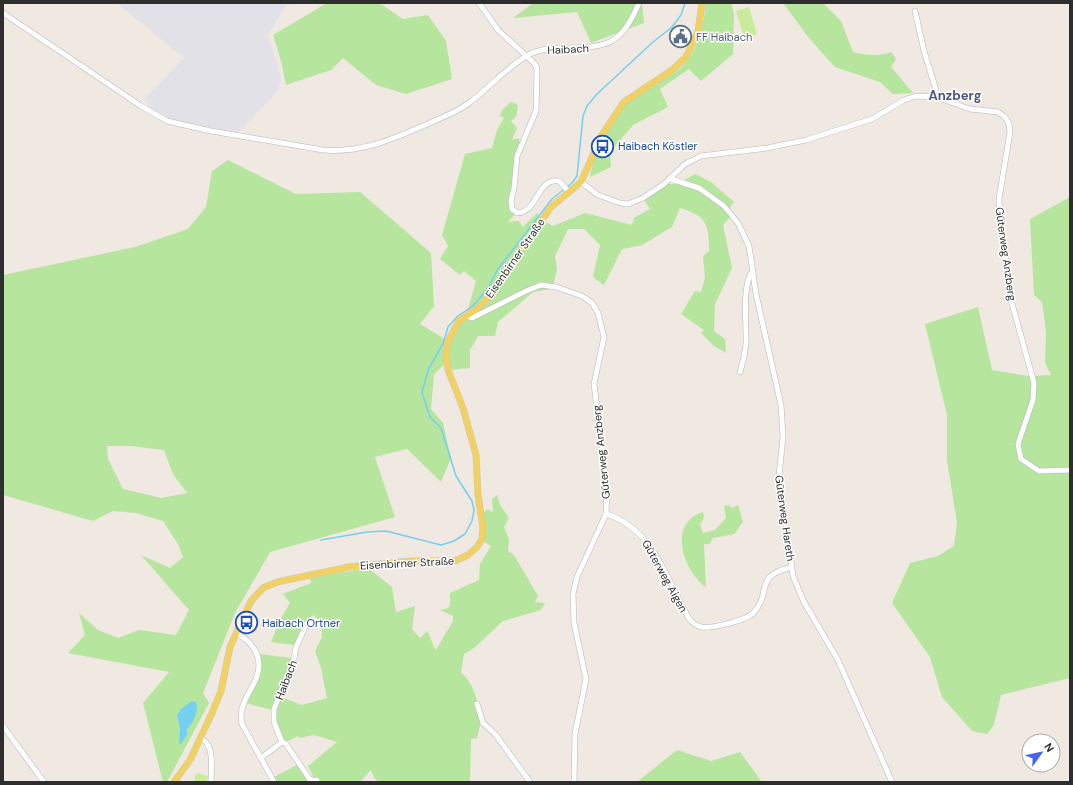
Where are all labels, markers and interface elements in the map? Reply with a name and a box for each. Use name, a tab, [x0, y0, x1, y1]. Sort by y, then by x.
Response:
public building icon: FF Haibach	[668, 24, 694, 50]
place label: FF Haibach	[696, 30, 752, 44]
street label: Haibach	[547, 41, 589, 57]
district label: Anzberg	[929, 87, 982, 104]
bus stop icon: Haibach Köstler	[589, 133, 615, 159]
place label: Haibach Köstler	[618, 139, 697, 153]
street label: Güterweg Anzberg	[992, 206, 1020, 302]
street label: Eisenbirner Straße	[482, 215, 548, 301]
street label: Güterweg Anzberg	[589, 404, 613, 500]
street label: Güterweg Hareth	[772, 474, 798, 562]
street label: Güterweg Aigen	[639, 537, 691, 615]
street label: Eisenbirner Straße	[360, 554, 454, 572]
bus stop icon: Haibach Ortner	[233, 610, 259, 636]
place label: Haibach Ortner	[262, 616, 340, 630]
street label: Haibach	[272, 658, 300, 702]
north arrow	[1021, 733, 1061, 773]
text: N	[1041, 740, 1057, 755]

